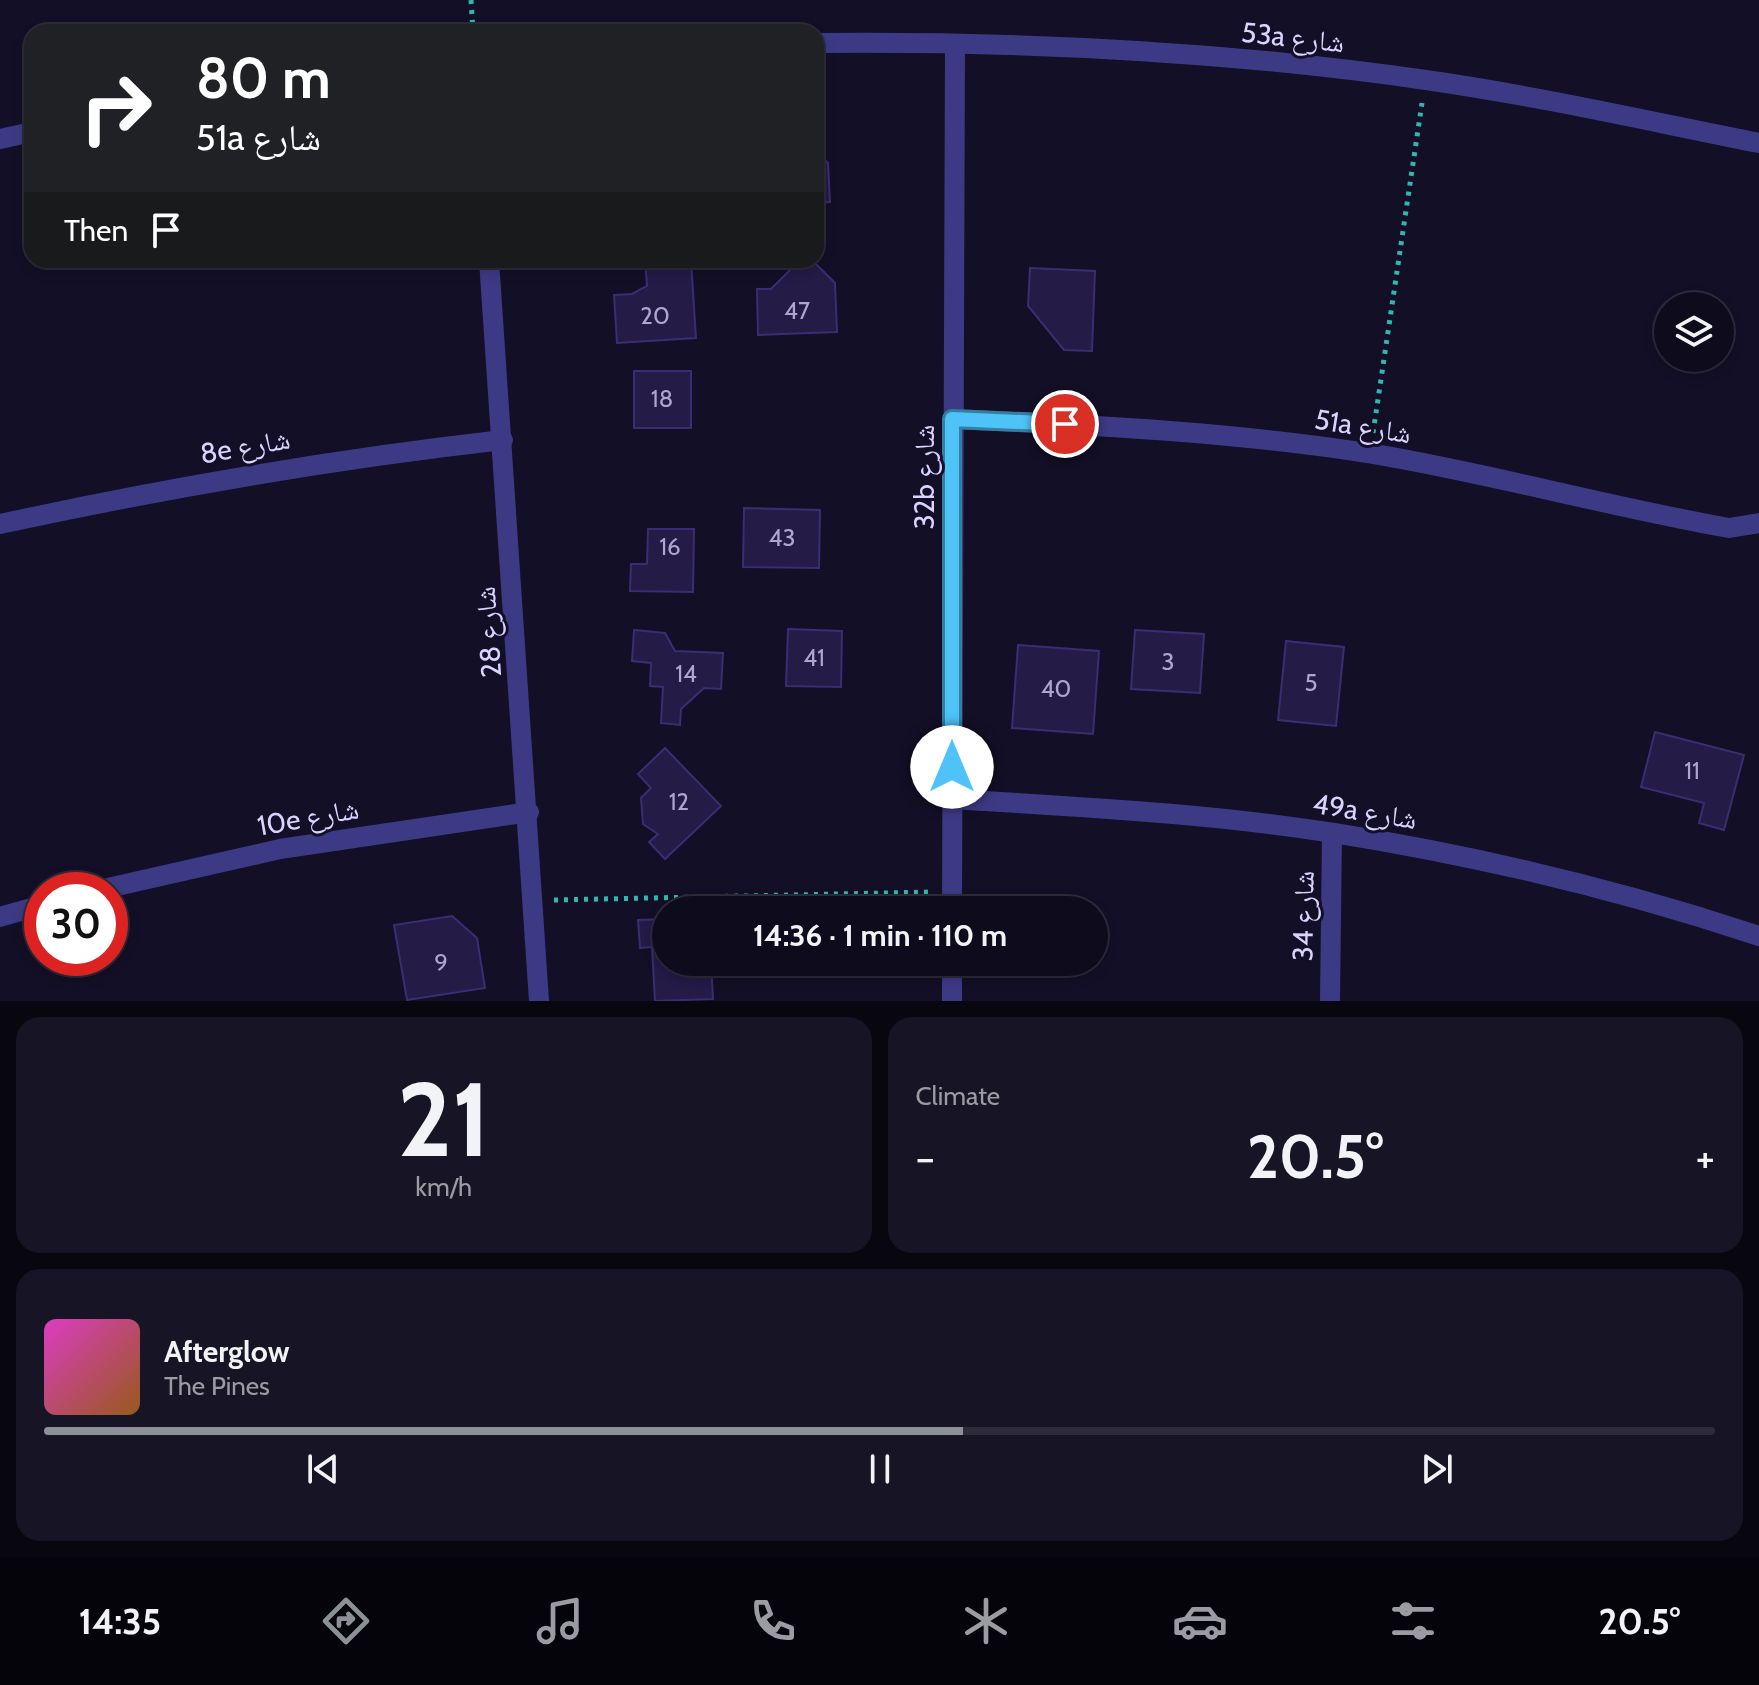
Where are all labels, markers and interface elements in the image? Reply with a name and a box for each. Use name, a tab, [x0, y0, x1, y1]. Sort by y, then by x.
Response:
street label: 53a شارع	[1240, 15, 1346, 60]
text: 80 m	[196, 44, 331, 112]
icon: right	[64, 56, 168, 160]
text: 51a شارع	[196, 115, 321, 159]
icon: arrive	[144, 208, 188, 252]
text: Then	[64, 212, 128, 249]
map controls	[1654, 292, 1734, 372]
button: layers	[1654, 292, 1734, 372]
house number: 47	[784, 296, 810, 325]
house number: 20	[640, 301, 670, 330]
house number: 18	[651, 384, 673, 413]
pin	[1031, 390, 1099, 458]
icon: arrive	[1043, 402, 1087, 446]
street label: 51a شارع	[1312, 402, 1414, 451]
street label: 8e شارع	[197, 421, 293, 472]
street label: 32b شارع	[907, 425, 942, 529]
house number: 43	[769, 523, 795, 552]
house number: 16	[659, 532, 681, 561]
street label: شارع 28	[468, 585, 509, 679]
house number: 41	[803, 643, 825, 672]
house number: 3	[1162, 647, 1174, 676]
house number: 14	[675, 659, 697, 688]
house number: 5	[1305, 668, 1317, 697]
house number: 40	[1041, 674, 1071, 703]
position arrow	[910, 725, 994, 809]
house number: 11	[1684, 756, 1700, 785]
street label: 49a شارع	[1310, 786, 1420, 837]
house number: 12	[669, 787, 689, 816]
street label: 10e شارع	[255, 791, 362, 844]
street label: شارع 34	[1285, 870, 1322, 962]
speed limit sign: 30	[24, 872, 128, 976]
text: 14:36 · 1 min · 110 m	[753, 917, 1007, 954]
house number: 9	[434, 948, 448, 977]
text: 21	[397, 1056, 490, 1182]
text: Climate	[916, 1080, 1000, 1112]
text: 20.5°	[1247, 1120, 1383, 1193]
text: −	[916, 1131, 935, 1184]
text: +	[1696, 1131, 1715, 1184]
text: km/h	[415, 1171, 472, 1203]
text: Afterglow	[164, 1333, 290, 1370]
text: The Pines	[164, 1370, 270, 1402]
icon: previous	[301, 1447, 345, 1491]
icon: pause	[858, 1447, 902, 1491]
icon: next	[1415, 1447, 1459, 1491]
icon: directions	[318, 1593, 374, 1649]
icon: music	[532, 1593, 588, 1649]
icon: phone	[745, 1593, 801, 1649]
icon: climate	[958, 1593, 1014, 1649]
icon: car	[1172, 1593, 1228, 1649]
icon: filters	[1385, 1593, 1441, 1649]
text: 14:35	[79, 1599, 161, 1643]
text: 20.5°	[1598, 1599, 1680, 1643]

